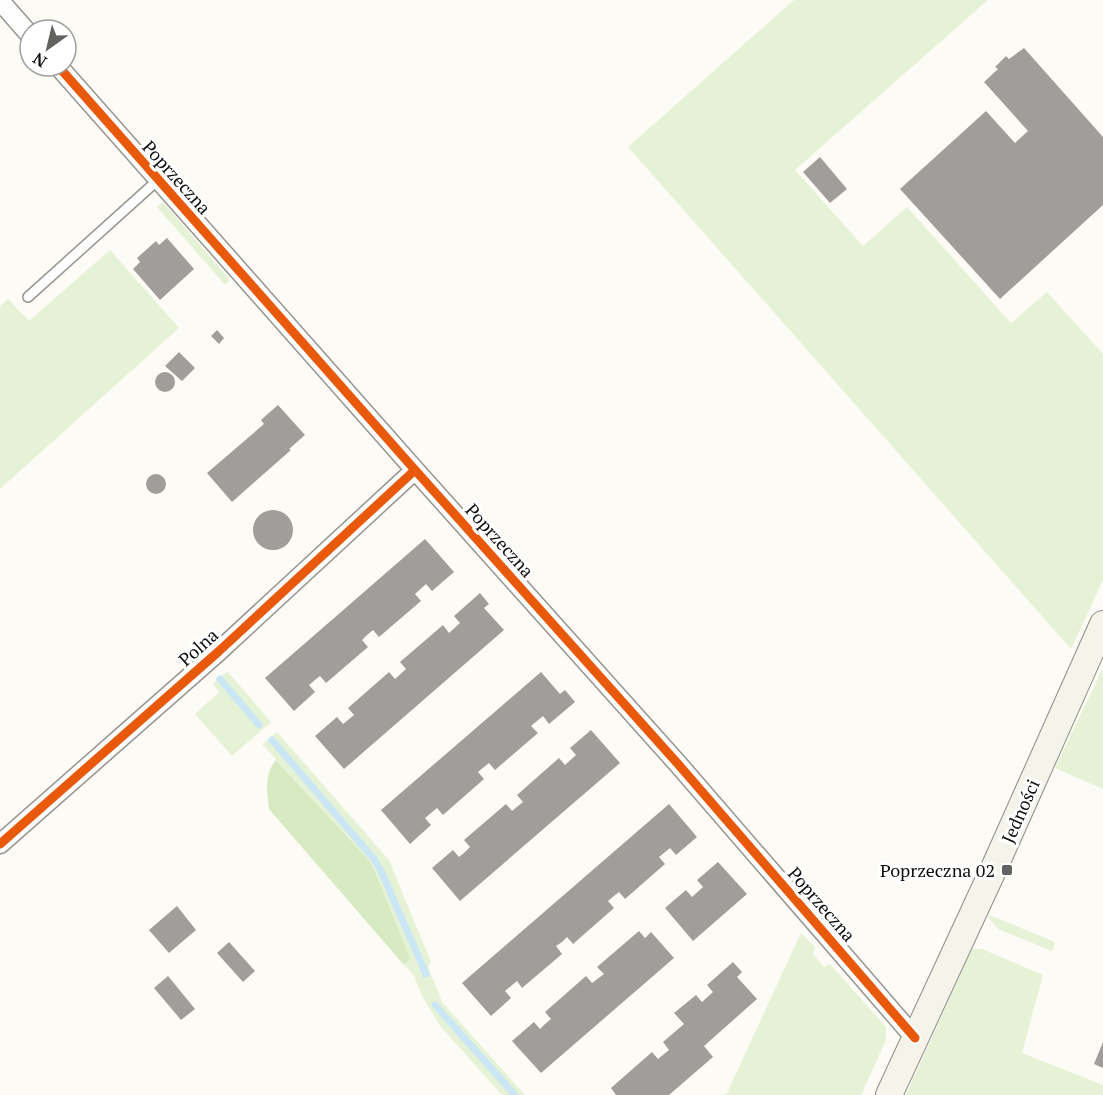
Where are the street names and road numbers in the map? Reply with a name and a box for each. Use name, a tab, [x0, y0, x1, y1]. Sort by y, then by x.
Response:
street label: Poprzeczna	[137, 135, 217, 219]
street label: Poprzeczna	[460, 498, 540, 582]
street label: Polna	[173, 623, 223, 671]
street label: Jedności	[995, 775, 1045, 847]
street label: Poprzeczna	[783, 862, 861, 946]

